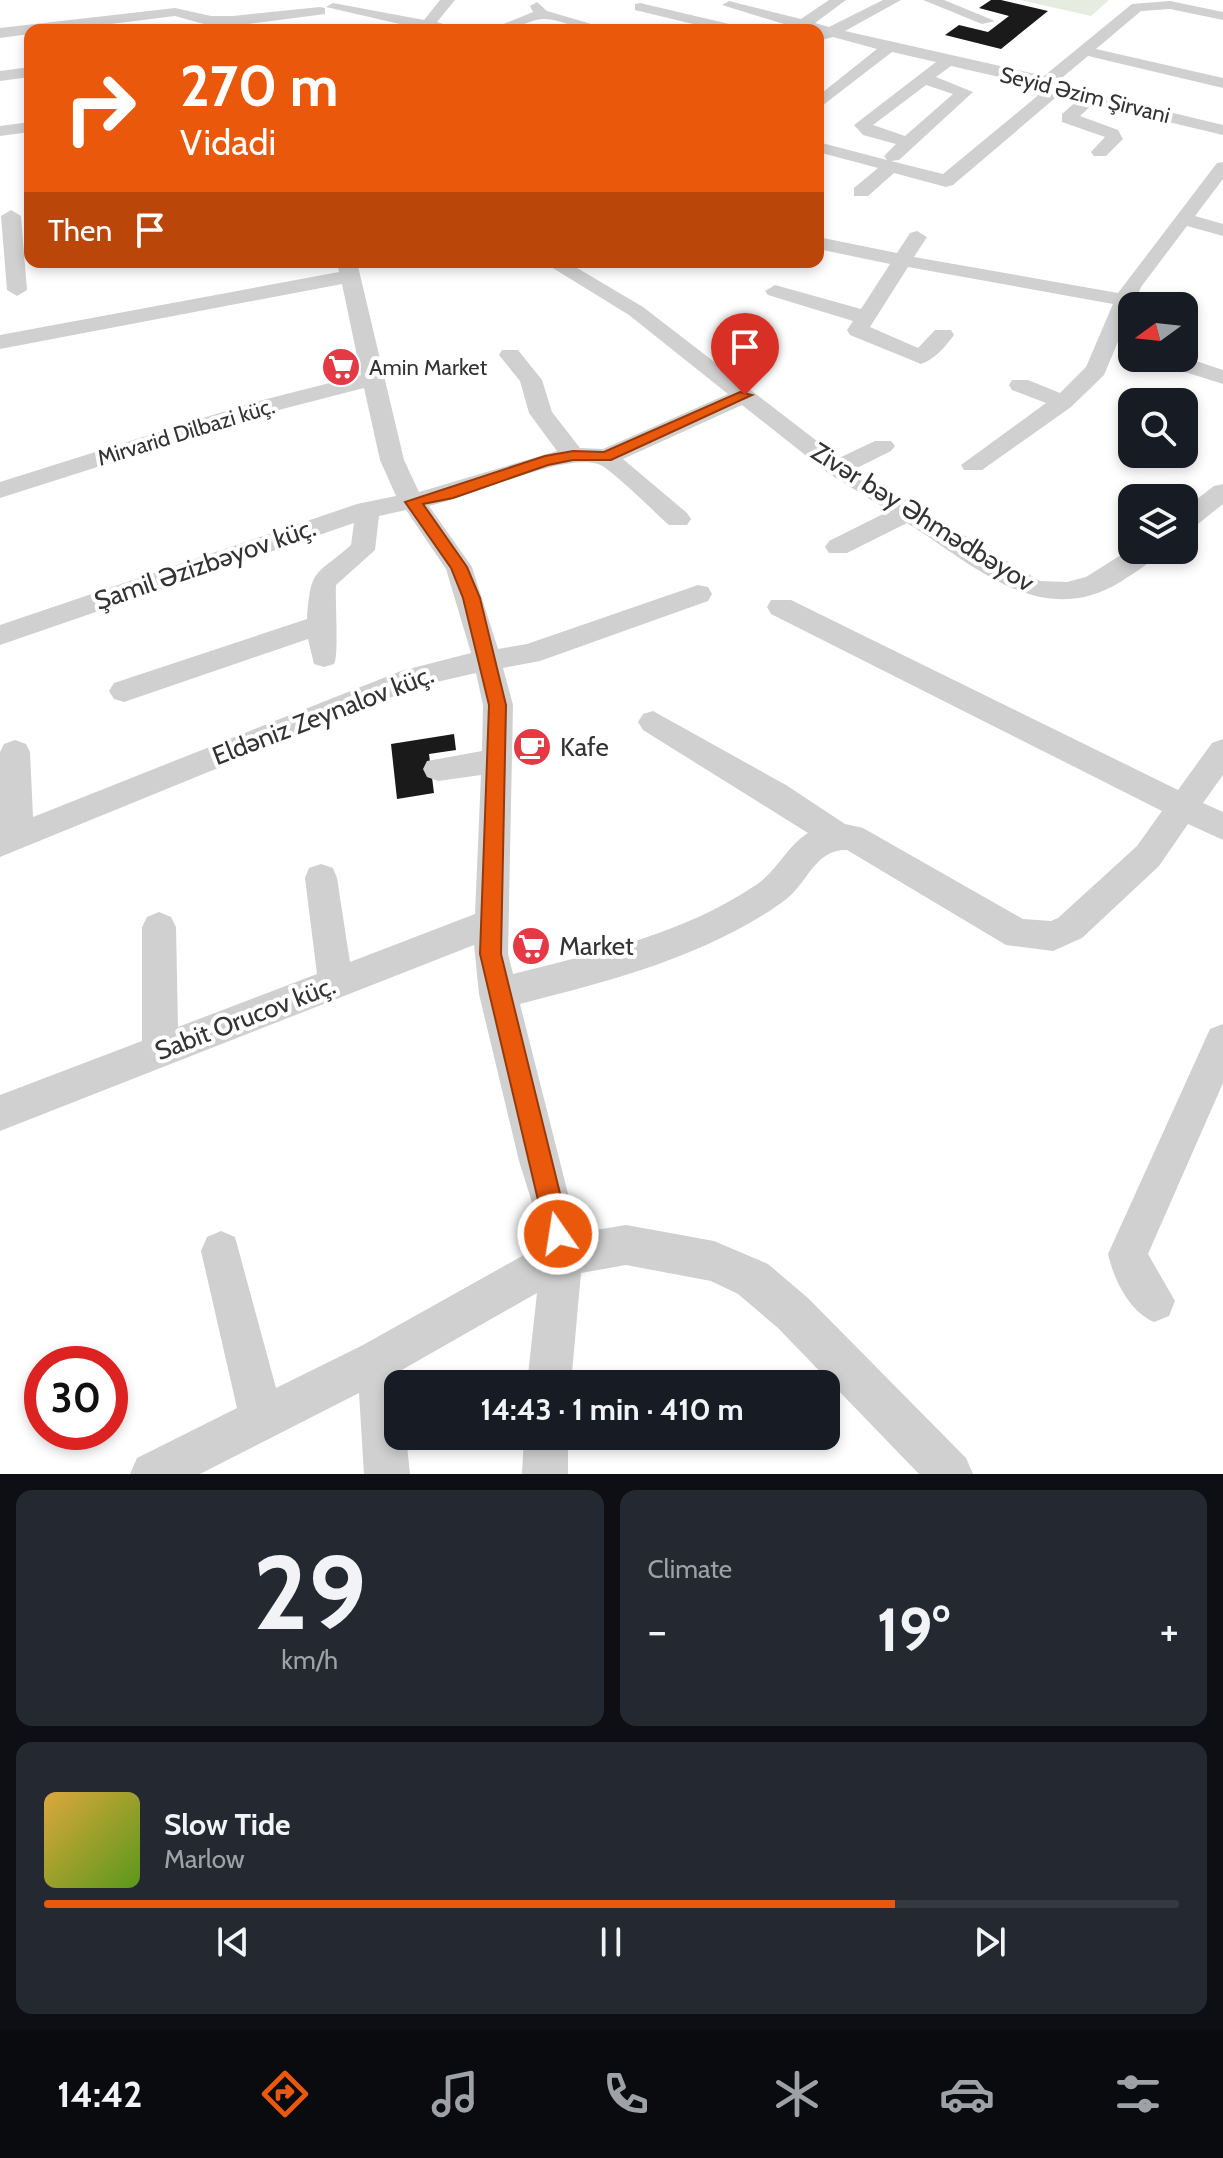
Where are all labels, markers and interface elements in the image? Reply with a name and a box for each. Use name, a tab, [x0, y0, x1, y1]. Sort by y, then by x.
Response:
text: 270 m	[180, 52, 338, 120]
icon: right	[48, 56, 152, 160]
street label: Seyid Əzim Şirvani	[997, 61, 1173, 129]
text: Vidadi	[180, 120, 276, 164]
icon: arrive	[128, 208, 172, 252]
text: Then	[48, 212, 112, 249]
north arrow	[1118, 292, 1198, 372]
map controls	[1118, 292, 1198, 564]
pin	[711, 313, 779, 395]
icon: arrive	[723, 325, 767, 369]
supermarket icon: Amin Market	[320, 346, 362, 388]
place label: Amin Market	[369, 354, 488, 381]
button: search	[1118, 388, 1198, 468]
street label: Mirvarid Dilbazi küç.	[94, 392, 278, 472]
street label: Zivər bəy Əhmədbəyov	[806, 435, 1041, 599]
button: layers	[1118, 484, 1198, 564]
street label: Şamil Əzizbəyov küç.	[90, 511, 320, 617]
street label: Eldəniz Zeynalov küç.	[208, 658, 438, 772]
cafe icon: Kafe	[511, 726, 553, 768]
place label: Kafe	[560, 731, 609, 763]
supermarket icon: Market	[510, 925, 552, 967]
place label: Market	[559, 930, 634, 962]
street label: Sabit Orucov küç.	[150, 969, 340, 1067]
position arrow	[516, 1192, 600, 1276]
speed limit sign: 30	[24, 1346, 128, 1450]
text: 14:43 · 1 min · 410 m	[480, 1391, 744, 1428]
text: 29	[253, 1529, 366, 1655]
text: Climate	[648, 1553, 732, 1585]
text: 19°	[877, 1593, 950, 1666]
text: −	[648, 1604, 667, 1657]
text: +	[1160, 1604, 1179, 1657]
text: km/h	[281, 1644, 338, 1676]
text: Slow Tide	[164, 1806, 291, 1843]
text: Marlow	[164, 1843, 245, 1875]
icon: previous	[211, 1920, 255, 1964]
icon: pause	[589, 1920, 633, 1964]
icon: next	[968, 1920, 1012, 1964]
icon: directions	[257, 2066, 313, 2122]
icon: music	[427, 2066, 483, 2122]
icon: phone	[598, 2066, 654, 2122]
icon: climate	[769, 2066, 825, 2122]
icon: car	[939, 2066, 995, 2122]
icon: filters	[1110, 2066, 1166, 2122]
text: 14:42	[57, 2072, 142, 2116]

